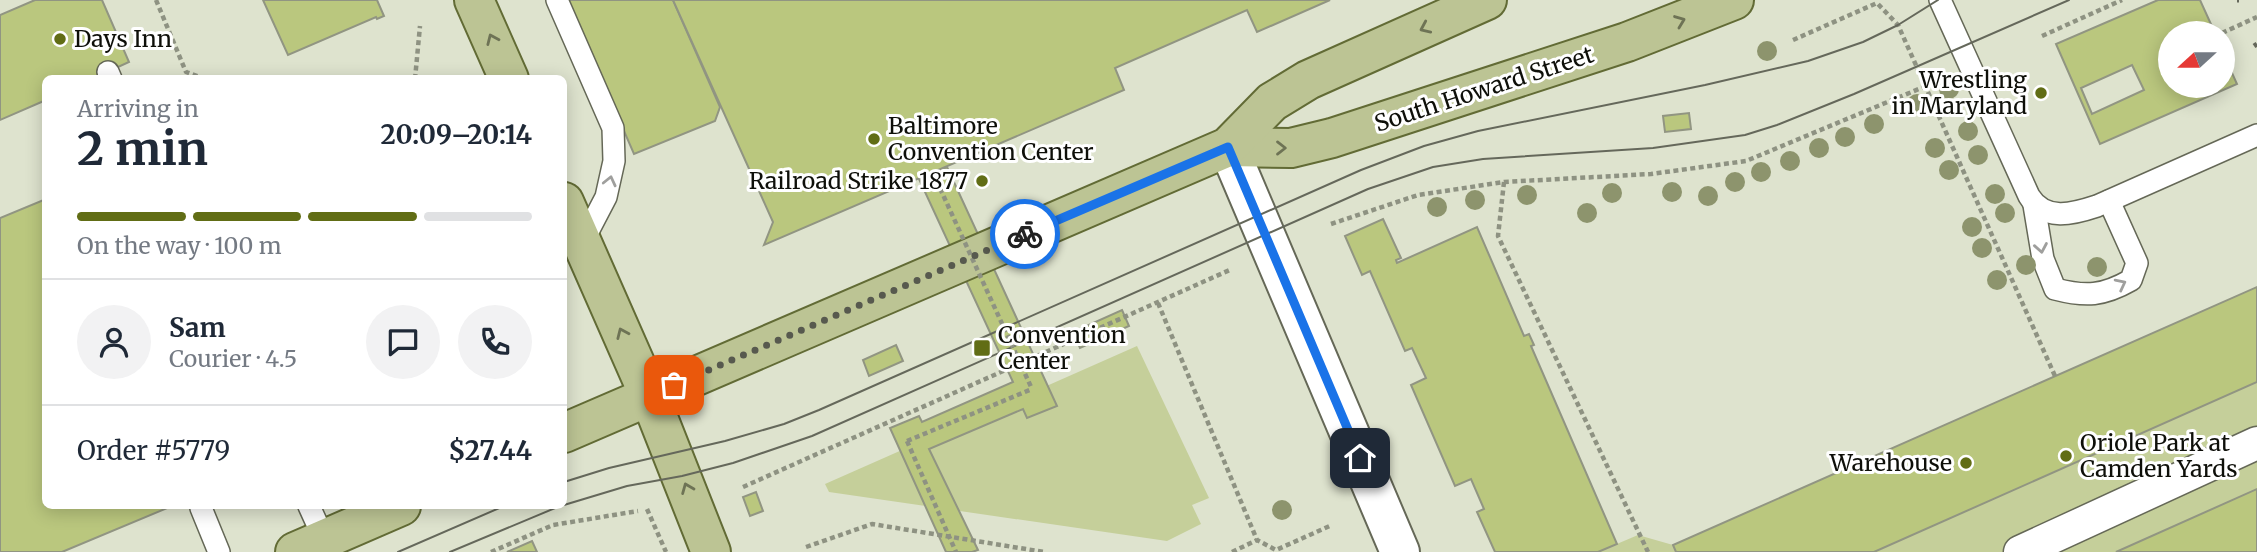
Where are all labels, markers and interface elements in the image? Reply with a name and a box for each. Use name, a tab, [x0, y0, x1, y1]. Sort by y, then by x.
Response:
one-way arrow	[1674, 15, 1686, 29]
one-way arrow	[1419, 20, 1432, 34]
north arrow	[2158, 21, 2235, 98]
map controls	[2158, 21, 2235, 98]
place label: Days Inn	[74, 24, 172, 53]
marker: Days Inn	[52, 31, 68, 47]
one-way arrow	[486, 34, 500, 47]
street label: South Howard Street	[1371, 39, 1597, 138]
place label: Wrestling in Maryland	[1892, 65, 2027, 120]
marker: Wrestling in Maryland	[2033, 85, 2049, 101]
text: Arriving in	[77, 94, 199, 123]
place label: Baltimore Convention Center	[888, 111, 1094, 166]
text: 20:09–20:14	[381, 118, 532, 151]
text: 2 min	[77, 120, 208, 178]
marker: Baltimore Convention Center	[866, 131, 882, 147]
one-way arrow	[1276, 140, 1287, 156]
place label: Railroad Strike 1877	[749, 166, 968, 195]
marker: Railroad Strike 1877	[974, 173, 990, 189]
one-way arrow	[601, 176, 616, 188]
courier	[990, 199, 1060, 269]
icon: bike	[1006, 215, 1044, 253]
text: On the way · 100 m	[77, 231, 282, 260]
one-way arrow	[2033, 242, 2048, 254]
one-way arrow	[2113, 279, 2126, 293]
button: person	[77, 305, 151, 379]
button: chat	[366, 305, 440, 379]
button: phone	[458, 305, 532, 379]
text: Sam	[169, 311, 226, 344]
place label: Convention Center	[998, 320, 1126, 375]
one-way arrow	[616, 328, 630, 340]
marker: Convention Center	[972, 338, 992, 358]
text: Courier · 4.5	[169, 344, 297, 373]
pin	[644, 355, 704, 415]
icon: bag	[655, 366, 693, 404]
pin	[1330, 428, 1390, 488]
place label: Oriole Park at Camden Yards	[2080, 428, 2238, 483]
text: Order #5779	[77, 434, 230, 467]
text: $27.44	[448, 434, 532, 467]
icon: home	[1341, 439, 1379, 477]
place label: Warehouse	[1829, 448, 1952, 477]
marker: Oriole Park at Camden Yards	[2058, 448, 2074, 464]
marker: Warehouse	[1958, 455, 1974, 471]
one-way arrow	[681, 483, 695, 496]

